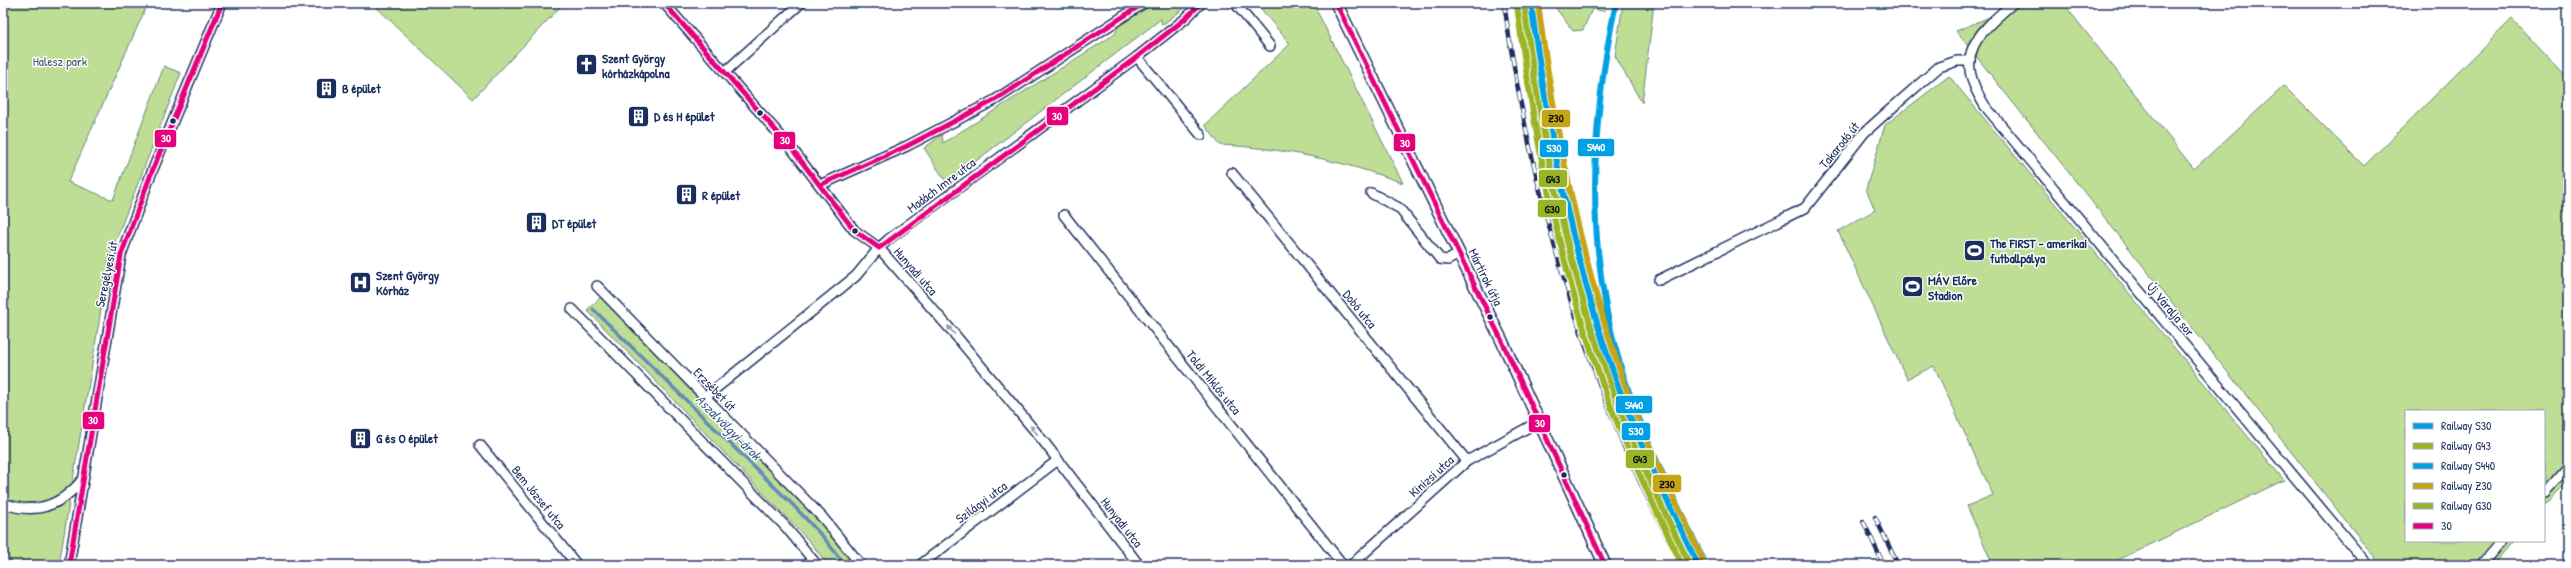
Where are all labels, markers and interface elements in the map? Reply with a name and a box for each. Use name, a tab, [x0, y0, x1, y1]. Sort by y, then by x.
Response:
place label: Szent György kórházkápolna	[602, 49, 670, 83]
park label: Halesz park	[33, 52, 88, 70]
church icon: Szent György kórházkápolna	[573, 52, 599, 78]
building icon: B épület	[314, 75, 340, 101]
place label: B épület	[342, 79, 381, 98]
building icon: D és H épület	[625, 103, 651, 129]
line badge: 30	[1046, 106, 1069, 126]
place label: D és H épület	[654, 107, 715, 126]
unlabelled marker	[755, 108, 765, 118]
text: 30	[1052, 109, 1062, 123]
line badge: Z30	[1541, 109, 1571, 128]
text: Z30	[1548, 111, 1564, 125]
unlabelled marker	[168, 116, 178, 126]
street label: Takarodó út	[1815, 118, 1864, 172]
line badge: 30	[154, 129, 177, 148]
text: 30	[161, 131, 171, 145]
line badge: 30	[773, 131, 796, 150]
text: 30	[780, 133, 790, 147]
line badge: 30	[1393, 133, 1416, 152]
text: 30	[1400, 136, 1410, 150]
line badge: S440	[1577, 138, 1615, 157]
line badge: S30	[1539, 139, 1569, 158]
text: S440	[1587, 140, 1605, 154]
text: S30	[1547, 141, 1562, 155]
street label: Madách Imre utca	[903, 153, 979, 217]
line badge: G43	[1538, 169, 1568, 188]
text: G43	[1546, 172, 1560, 186]
building icon: R épület	[673, 182, 699, 208]
place label: R épület	[702, 186, 740, 205]
line badge: G30	[1537, 199, 1567, 218]
text: G30	[1544, 202, 1560, 216]
building icon: DT épület	[524, 210, 550, 236]
place label: DT épület	[552, 214, 597, 233]
unlabelled marker	[850, 226, 860, 236]
place label: The FIRST - amerikai futballpálya	[1989, 234, 2087, 268]
sports icon: The FIRST - amerikai futballpálya	[1961, 237, 1987, 263]
street label: Seregélyesi út	[90, 239, 122, 309]
street label: Hunyadi utca	[890, 243, 942, 299]
street label: Mártírok útja	[1464, 245, 1508, 309]
place label: Szent György Kórház	[376, 266, 440, 299]
hospital icon: Szent György Kórház	[347, 269, 373, 295]
place label: MÁV Előre Stadion	[1928, 271, 1978, 304]
sports icon: MÁV Előre Stadion	[1899, 274, 1925, 300]
street label: Új Váralja sor	[2143, 278, 2199, 340]
street label: Dobó utca	[1339, 286, 1381, 332]
unlabelled marker	[1485, 312, 1495, 322]
one-way arrow	[946, 325, 955, 335]
street label: Toldi Miklós utca	[1182, 346, 1246, 418]
street label: Erzsébet út	[690, 363, 741, 415]
water label: Aszalvölgyi-árok	[691, 390, 767, 466]
line badge: S440	[1615, 395, 1653, 414]
text: S440	[1625, 398, 1643, 412]
legend	[2405, 410, 2545, 542]
line badge: 30	[82, 411, 105, 430]
text: 30	[88, 413, 98, 427]
line badge: 30	[1528, 414, 1551, 433]
text: 30	[1535, 416, 1545, 430]
text: Railway S30	[2441, 417, 2491, 434]
line badge: S30	[1621, 422, 1651, 441]
one-way arrow	[1030, 424, 1038, 435]
text: S30	[1629, 424, 1644, 438]
building icon: G és O épület	[348, 425, 374, 451]
place label: G és O épület	[376, 429, 438, 448]
text: Railway G43	[2441, 437, 2491, 454]
line badge: G43	[1625, 449, 1655, 469]
street label: Kinizsi utca	[1405, 451, 1457, 501]
text: G43	[1633, 452, 1647, 466]
text: Railway S440	[2441, 457, 2495, 474]
street label: Bem József utca	[508, 461, 570, 533]
unlabelled marker	[1559, 470, 1569, 480]
line badge: Z30	[1652, 474, 1682, 493]
street label: Szilágyi utca	[952, 477, 1010, 527]
text: Z30	[1659, 477, 1675, 491]
text: Railway Z30	[2441, 477, 2492, 494]
street label: Hunyadi utca	[1097, 493, 1147, 551]
text: Railway G30	[2441, 497, 2492, 514]
text: 30	[2441, 517, 2452, 534]

